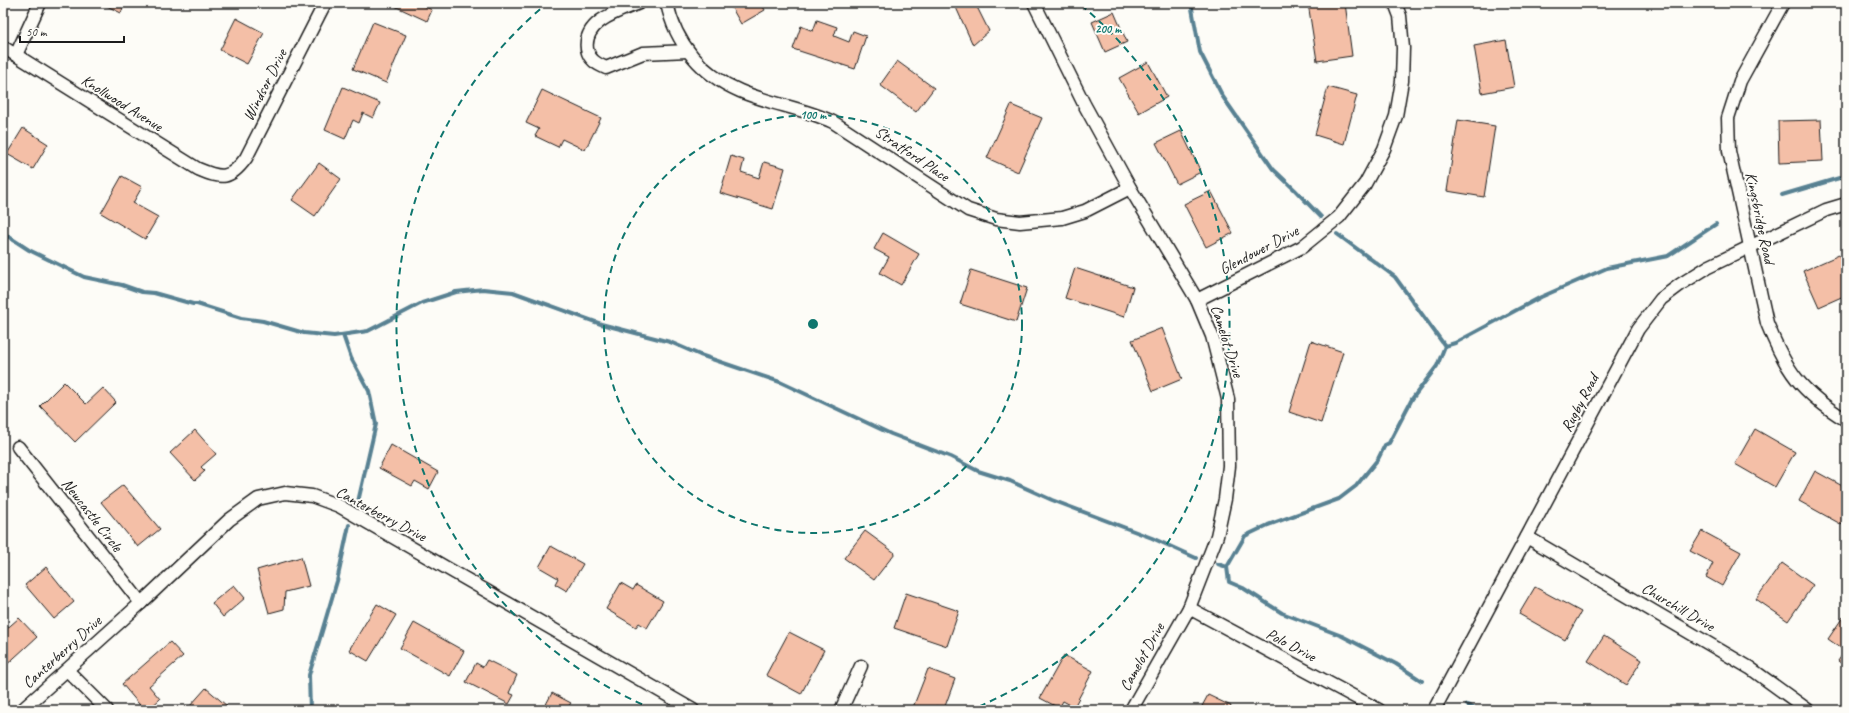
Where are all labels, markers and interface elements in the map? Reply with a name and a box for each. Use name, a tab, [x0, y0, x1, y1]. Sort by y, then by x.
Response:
scale bar	[20, 18, 124, 44]
text: 200 m	[1095, 21, 1122, 37]
text: 50 m	[26, 24, 48, 40]
street label: Windsor Drive	[238, 44, 292, 124]
street label: Knollwood Avenue	[78, 70, 168, 137]
text: 100 m	[800, 107, 827, 123]
street label: Stratford Place	[871, 122, 954, 187]
street label: Kingsbridge Road	[1741, 170, 1780, 268]
street label: Glendower Drive	[1216, 220, 1304, 279]
street label: Camelot Drive	[1206, 302, 1249, 381]
centre of rings	[806, 317, 820, 331]
street label: Rugby Road	[1557, 368, 1605, 435]
street label: Newcastle Circle	[57, 474, 128, 557]
street label: Canterberry Drive	[332, 482, 431, 547]
street label: Churchill Drive	[1638, 578, 1720, 637]
street label: Canterberry Drive	[18, 610, 107, 693]
street label: Camelot Drive	[1115, 618, 1170, 695]
street label: Polo Drive	[1263, 624, 1321, 667]

